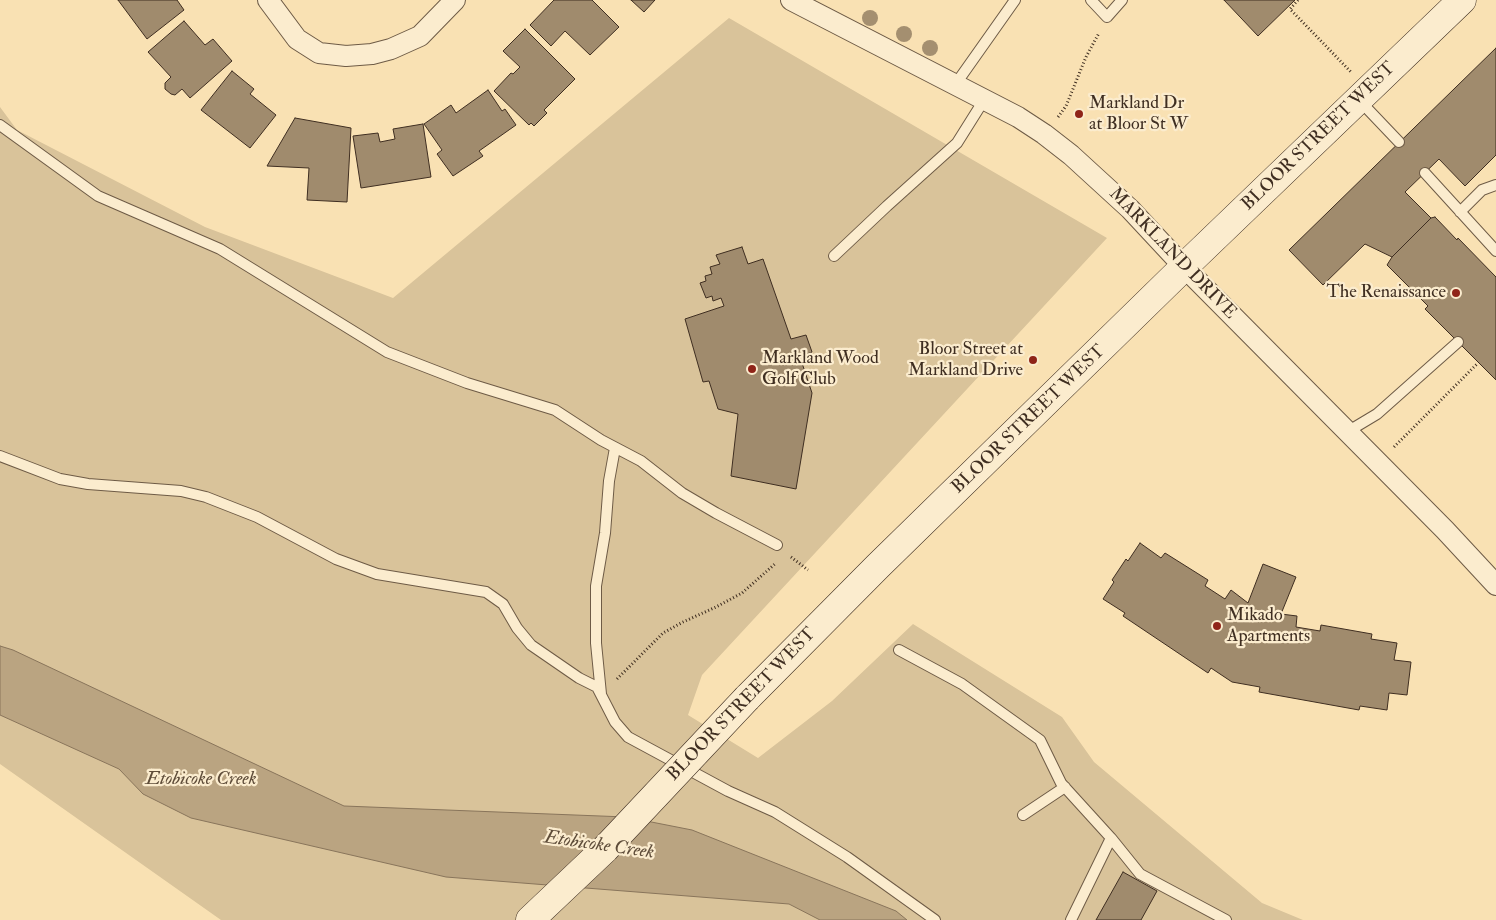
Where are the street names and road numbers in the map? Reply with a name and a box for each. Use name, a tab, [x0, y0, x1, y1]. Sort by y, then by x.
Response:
street label: BLOOR STREET WEST	[1238, 58, 1400, 216]
street label: MARKLAND DRIVE	[1104, 184, 1240, 324]
street label: BLOOR STREET WEST	[948, 341, 1110, 499]
street label: BLOOR STREET WEST	[663, 624, 821, 786]

